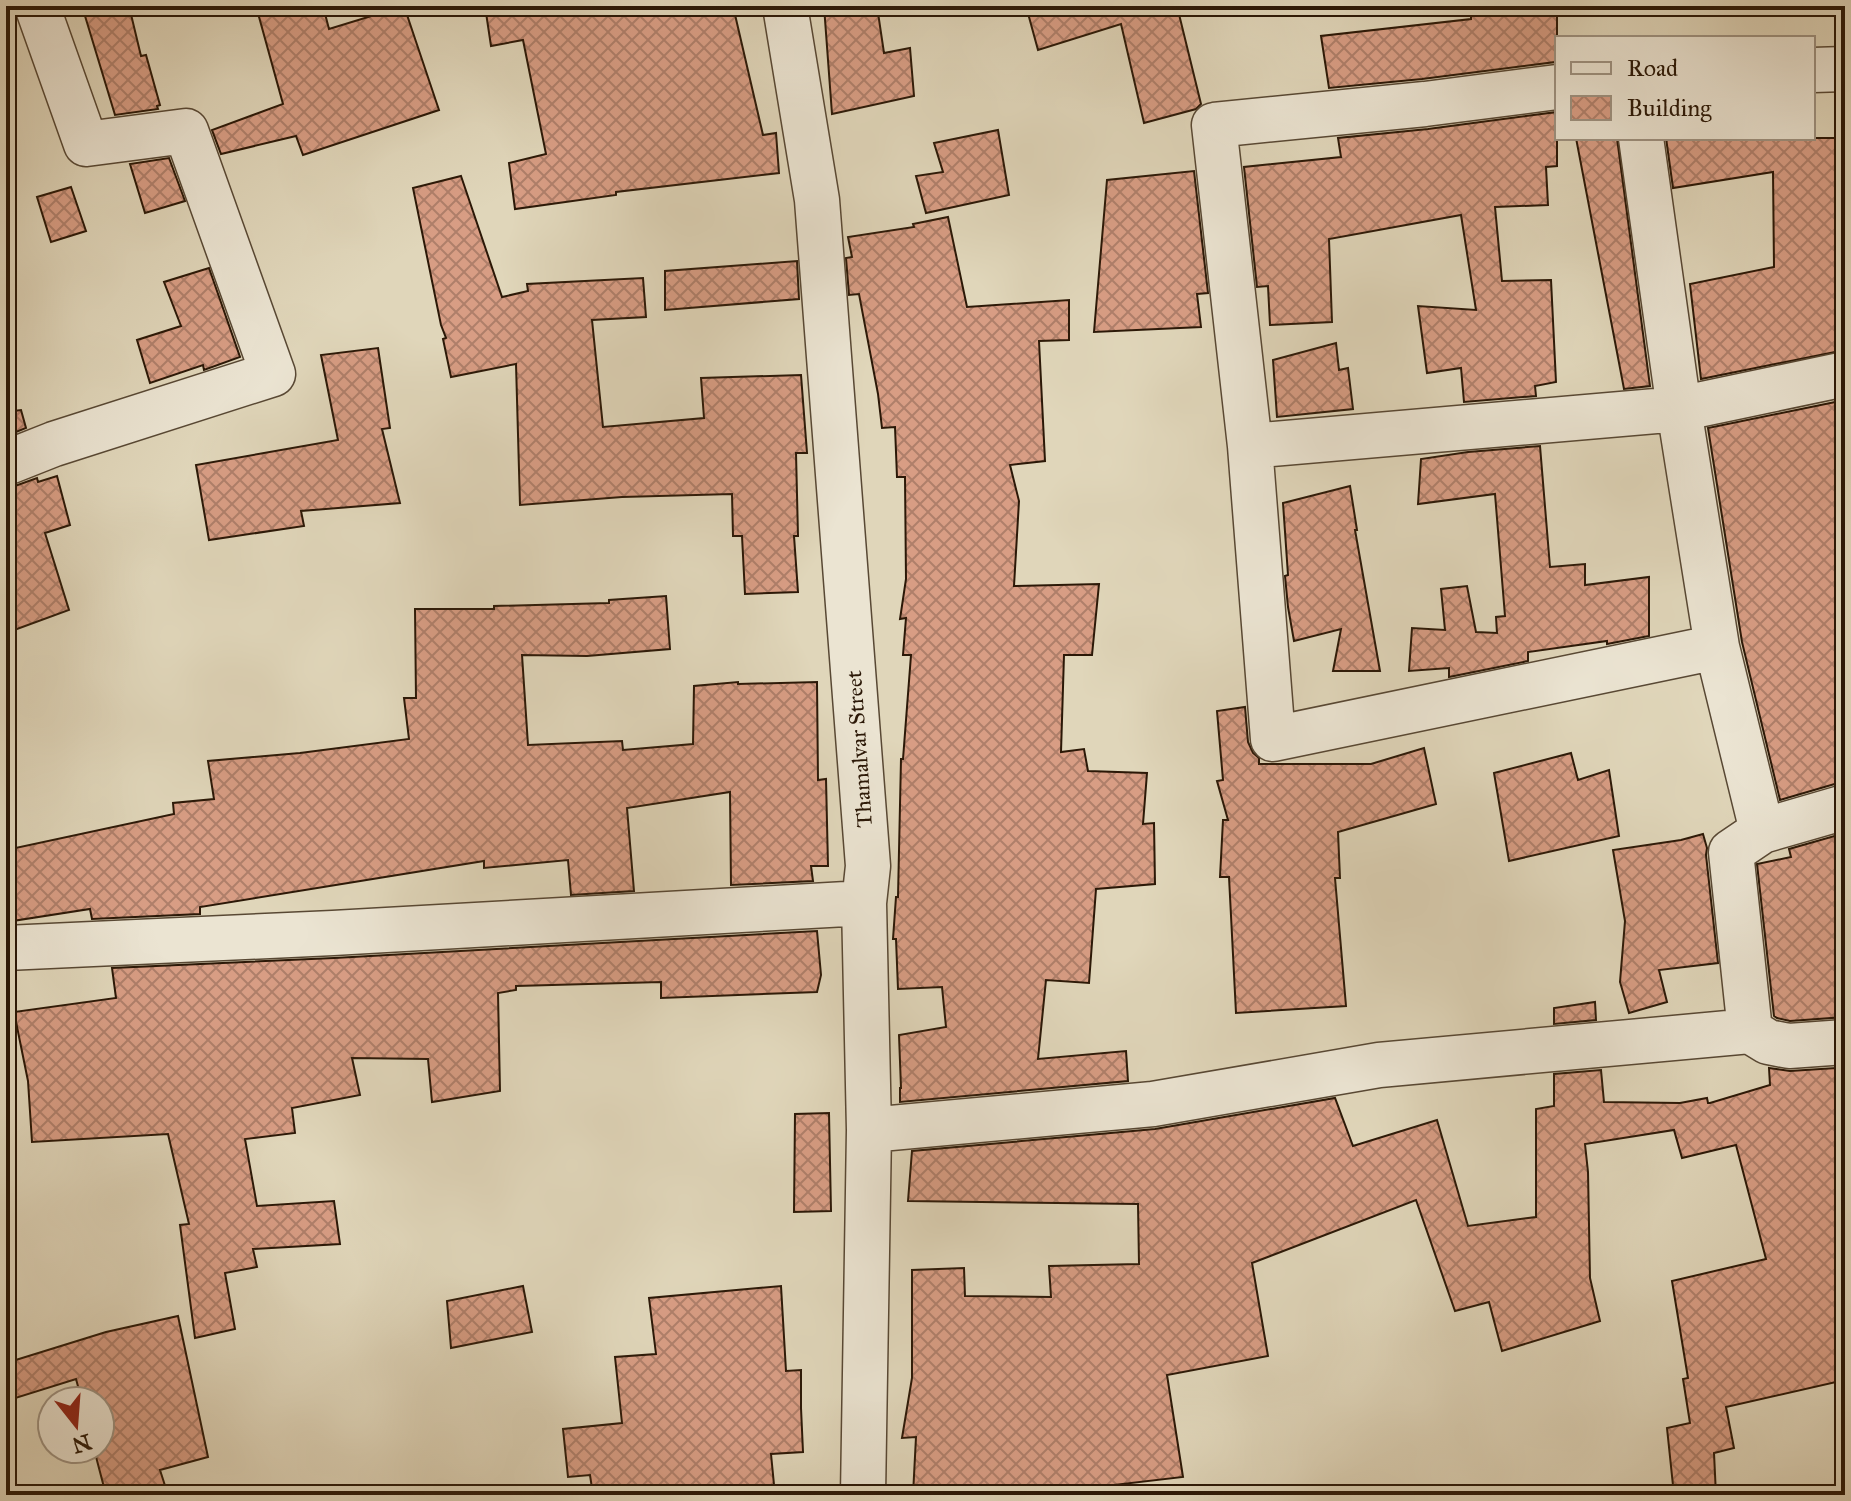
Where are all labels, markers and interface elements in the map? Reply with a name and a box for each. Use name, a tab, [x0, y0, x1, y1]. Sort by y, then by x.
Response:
legend	[1555, 36, 1815, 140]
text: Road	[1627, 53, 1678, 83]
text: Building	[1627, 93, 1712, 123]
street label: Thamalvar Street	[840, 669, 878, 829]
north arrow	[36, 1385, 116, 1465]
text: N	[69, 1428, 95, 1459]

